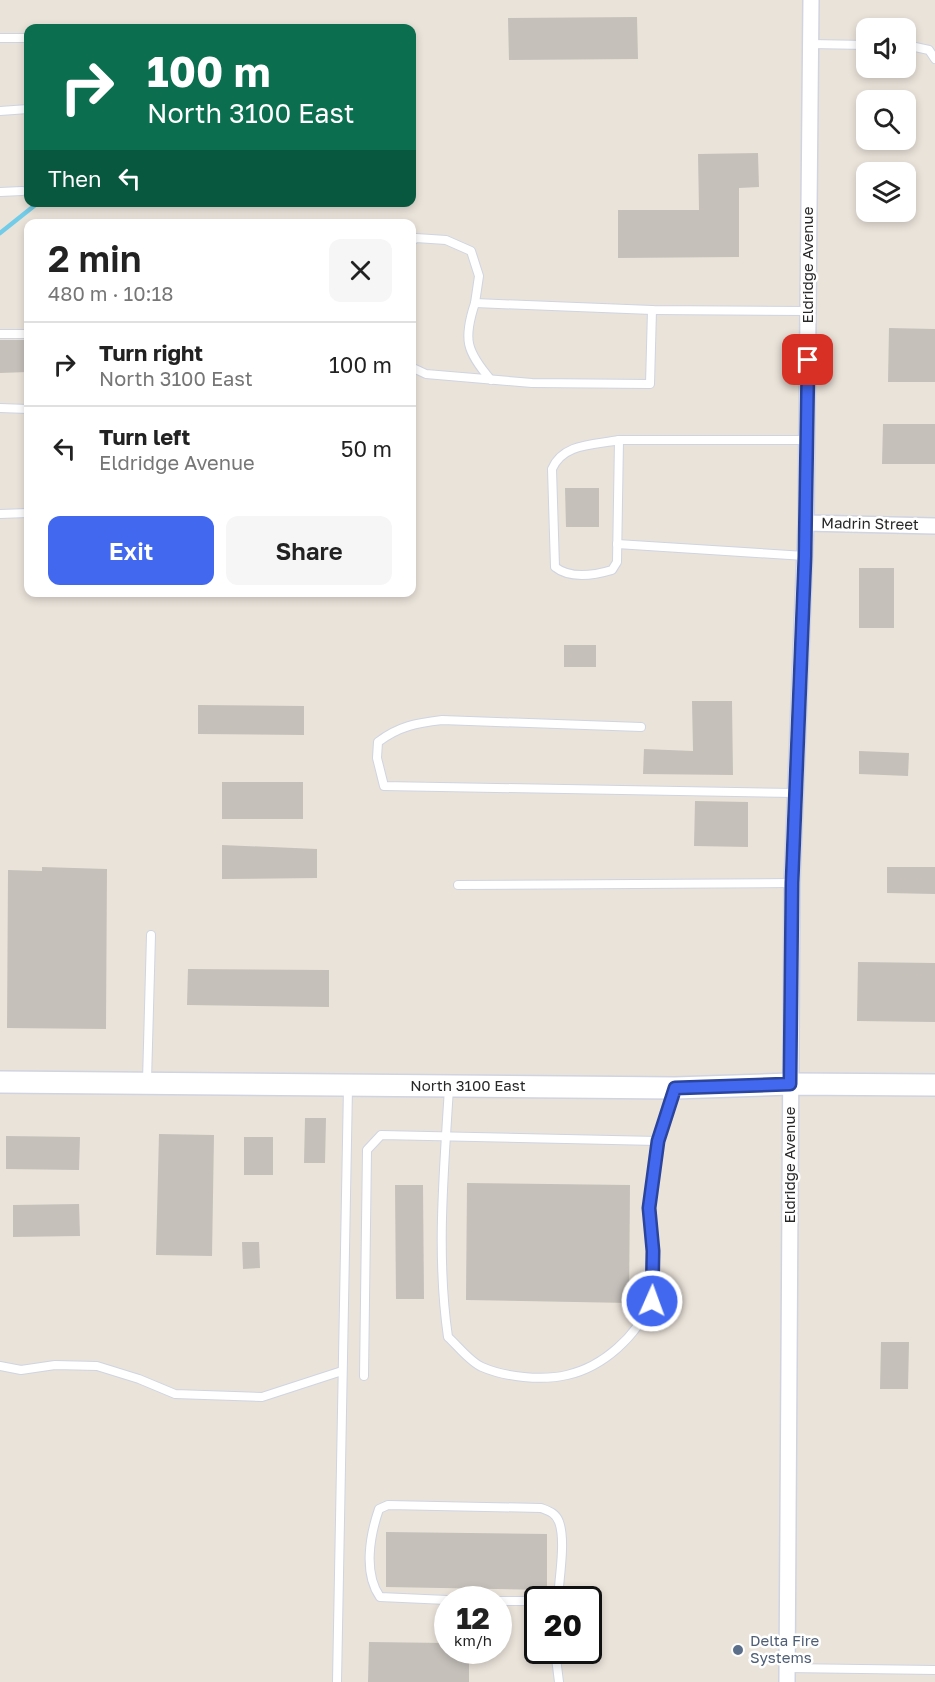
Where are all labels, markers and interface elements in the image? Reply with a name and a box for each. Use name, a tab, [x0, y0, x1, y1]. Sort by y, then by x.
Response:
map controls	[856, 18, 916, 222]
button: sound	[856, 18, 916, 78]
text: 100 m	[147, 46, 270, 96]
icon: right	[48, 48, 126, 126]
button: search	[856, 90, 916, 150]
text: North 3100 East	[147, 97, 355, 129]
icon: left	[113, 162, 146, 195]
button: layers	[856, 162, 916, 222]
text: Then	[48, 165, 101, 192]
street label: Eldridge Avenue	[798, 206, 816, 323]
text: 2 min	[48, 237, 142, 280]
button: close	[329, 239, 392, 302]
text: 480 m · 10:18	[48, 281, 174, 305]
pin	[782, 334, 833, 385]
text: Turn right	[99, 339, 203, 366]
icon: arrive	[791, 343, 824, 376]
icon: right	[48, 348, 81, 381]
text: 100 m	[329, 351, 392, 378]
text: North 3100 East	[99, 366, 253, 390]
text: Turn left	[99, 423, 190, 450]
icon: left	[48, 432, 81, 465]
text: 50 m	[341, 435, 392, 462]
text: Eldridge Avenue	[99, 450, 255, 474]
street label: Madrin Street	[821, 513, 919, 533]
button: Exit	[48, 516, 214, 585]
button: Share	[226, 516, 392, 585]
street label: North 3100 East	[410, 1076, 526, 1094]
street label: Eldridge Avenue	[780, 1106, 798, 1223]
position arrow	[620, 1269, 684, 1333]
speed limit sign: 20	[524, 1586, 602, 1664]
text: 12	[456, 1600, 490, 1636]
text: km/h	[454, 1631, 492, 1649]
place label: Delta Fire Systems	[750, 1631, 820, 1666]
marker: Delta Fire Systems	[731, 1643, 745, 1657]

